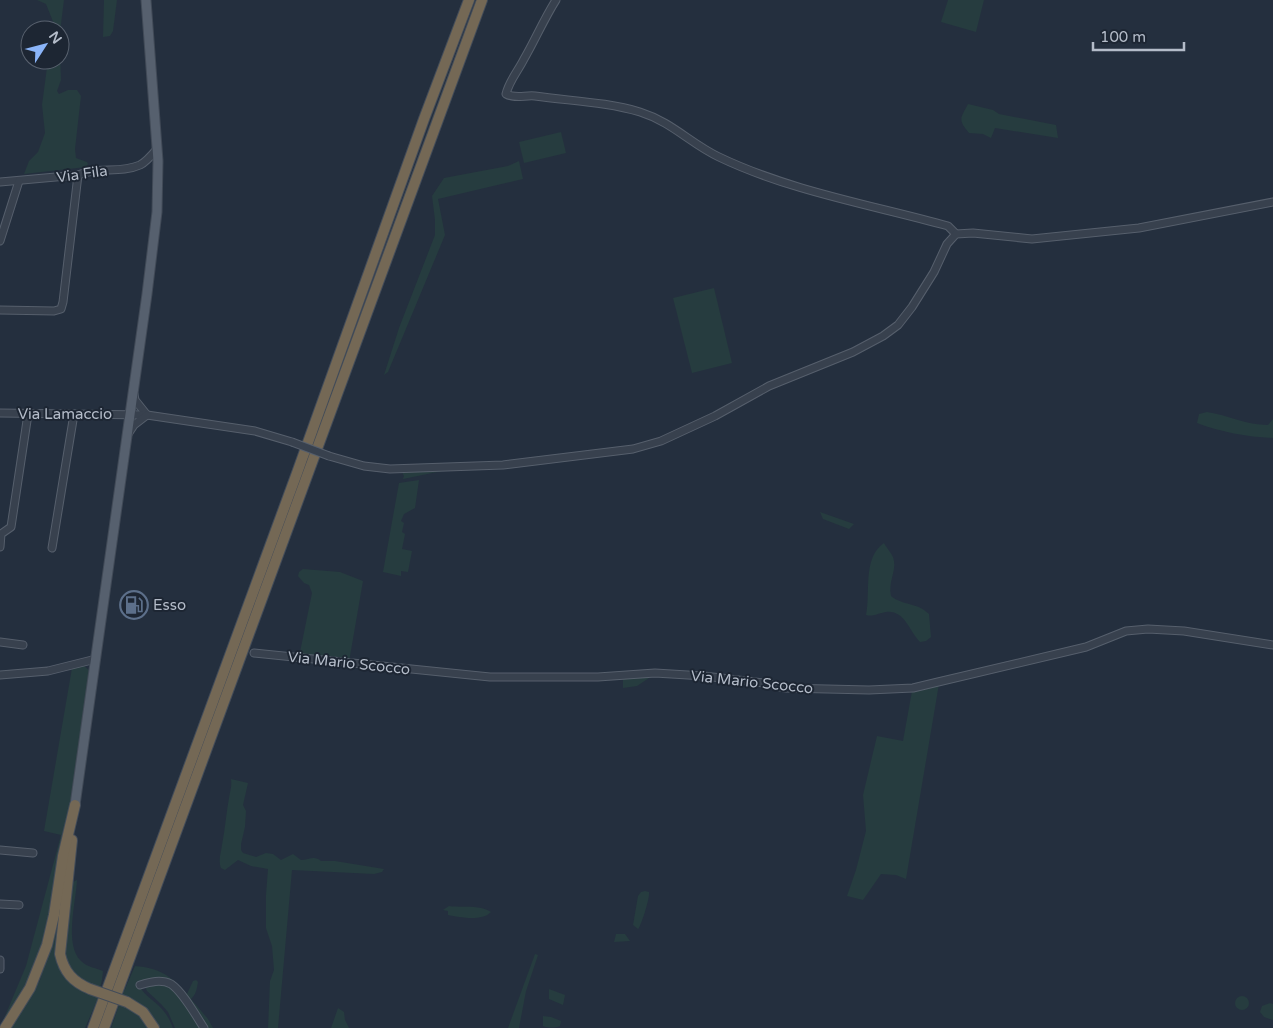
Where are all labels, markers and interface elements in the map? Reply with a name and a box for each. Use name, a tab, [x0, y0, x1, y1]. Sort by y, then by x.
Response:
north arrow	[20, 20, 70, 70]
scale bar	[1093, 20, 1184, 52]
text: N	[45, 28, 65, 47]
text: 100 m	[1100, 28, 1146, 46]
street label: Via Fila	[55, 162, 109, 186]
street label: Via Lamaccio	[18, 405, 112, 423]
fuel station icon: Esso	[119, 590, 149, 620]
place label: Esso	[153, 596, 186, 614]
street label: Via Mario Scocco	[287, 648, 411, 678]
street label: Via Mario Scocco	[690, 667, 814, 697]

